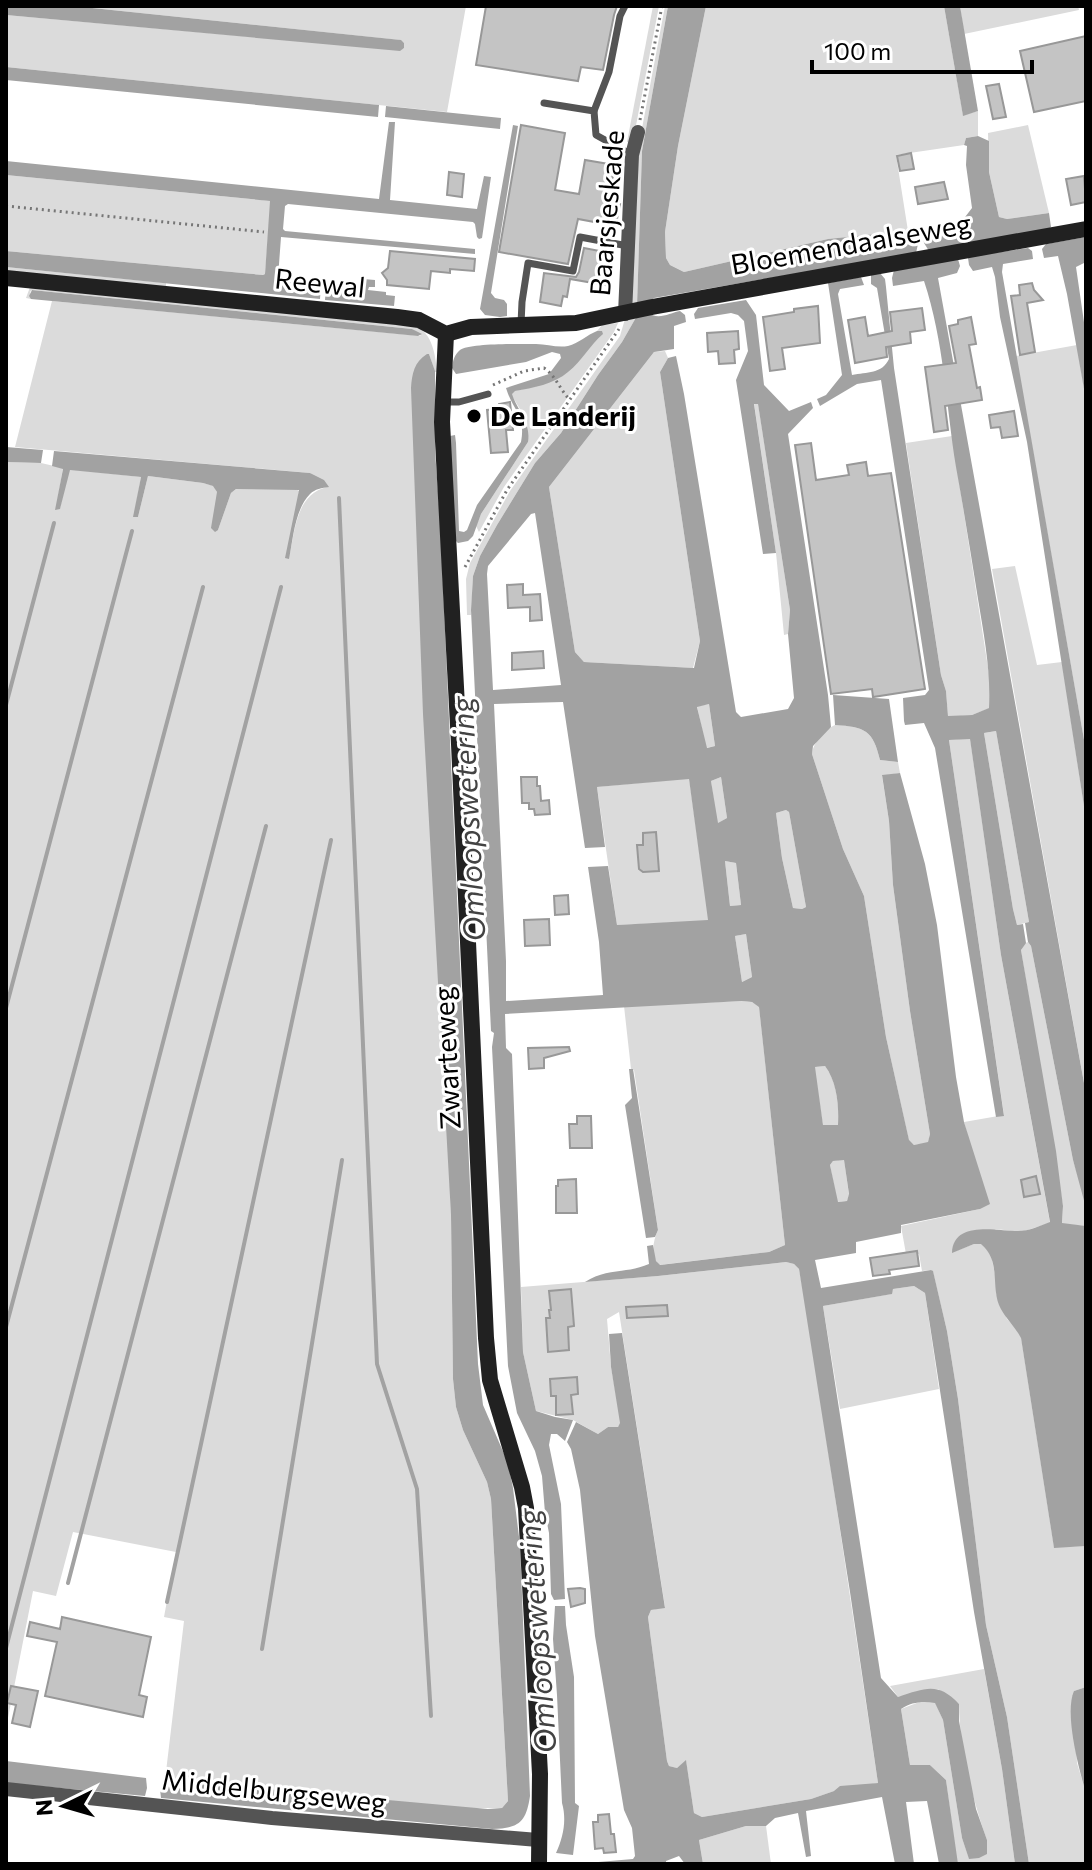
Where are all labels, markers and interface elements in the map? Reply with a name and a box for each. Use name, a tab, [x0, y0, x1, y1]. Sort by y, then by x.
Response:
scale bar	[812, 24, 1032, 74]
text: 100 m	[824, 36, 891, 65]
street label: Baarsjeskade	[582, 129, 630, 297]
street label: Bloemendaalseweg	[728, 205, 974, 281]
street label: Reewal	[273, 260, 367, 304]
place label: De Landerij	[490, 398, 636, 432]
marker: De Landerij	[465, 407, 483, 425]
water label: Omloopswetering	[442, 694, 491, 942]
street label: Zwarteweg	[425, 986, 467, 1130]
water label: Omloopswetering	[508, 1506, 563, 1755]
street label: Middelburgseweg	[160, 1761, 388, 1819]
north arrow	[24, 1766, 104, 1846]
text: N	[29, 1798, 58, 1817]

